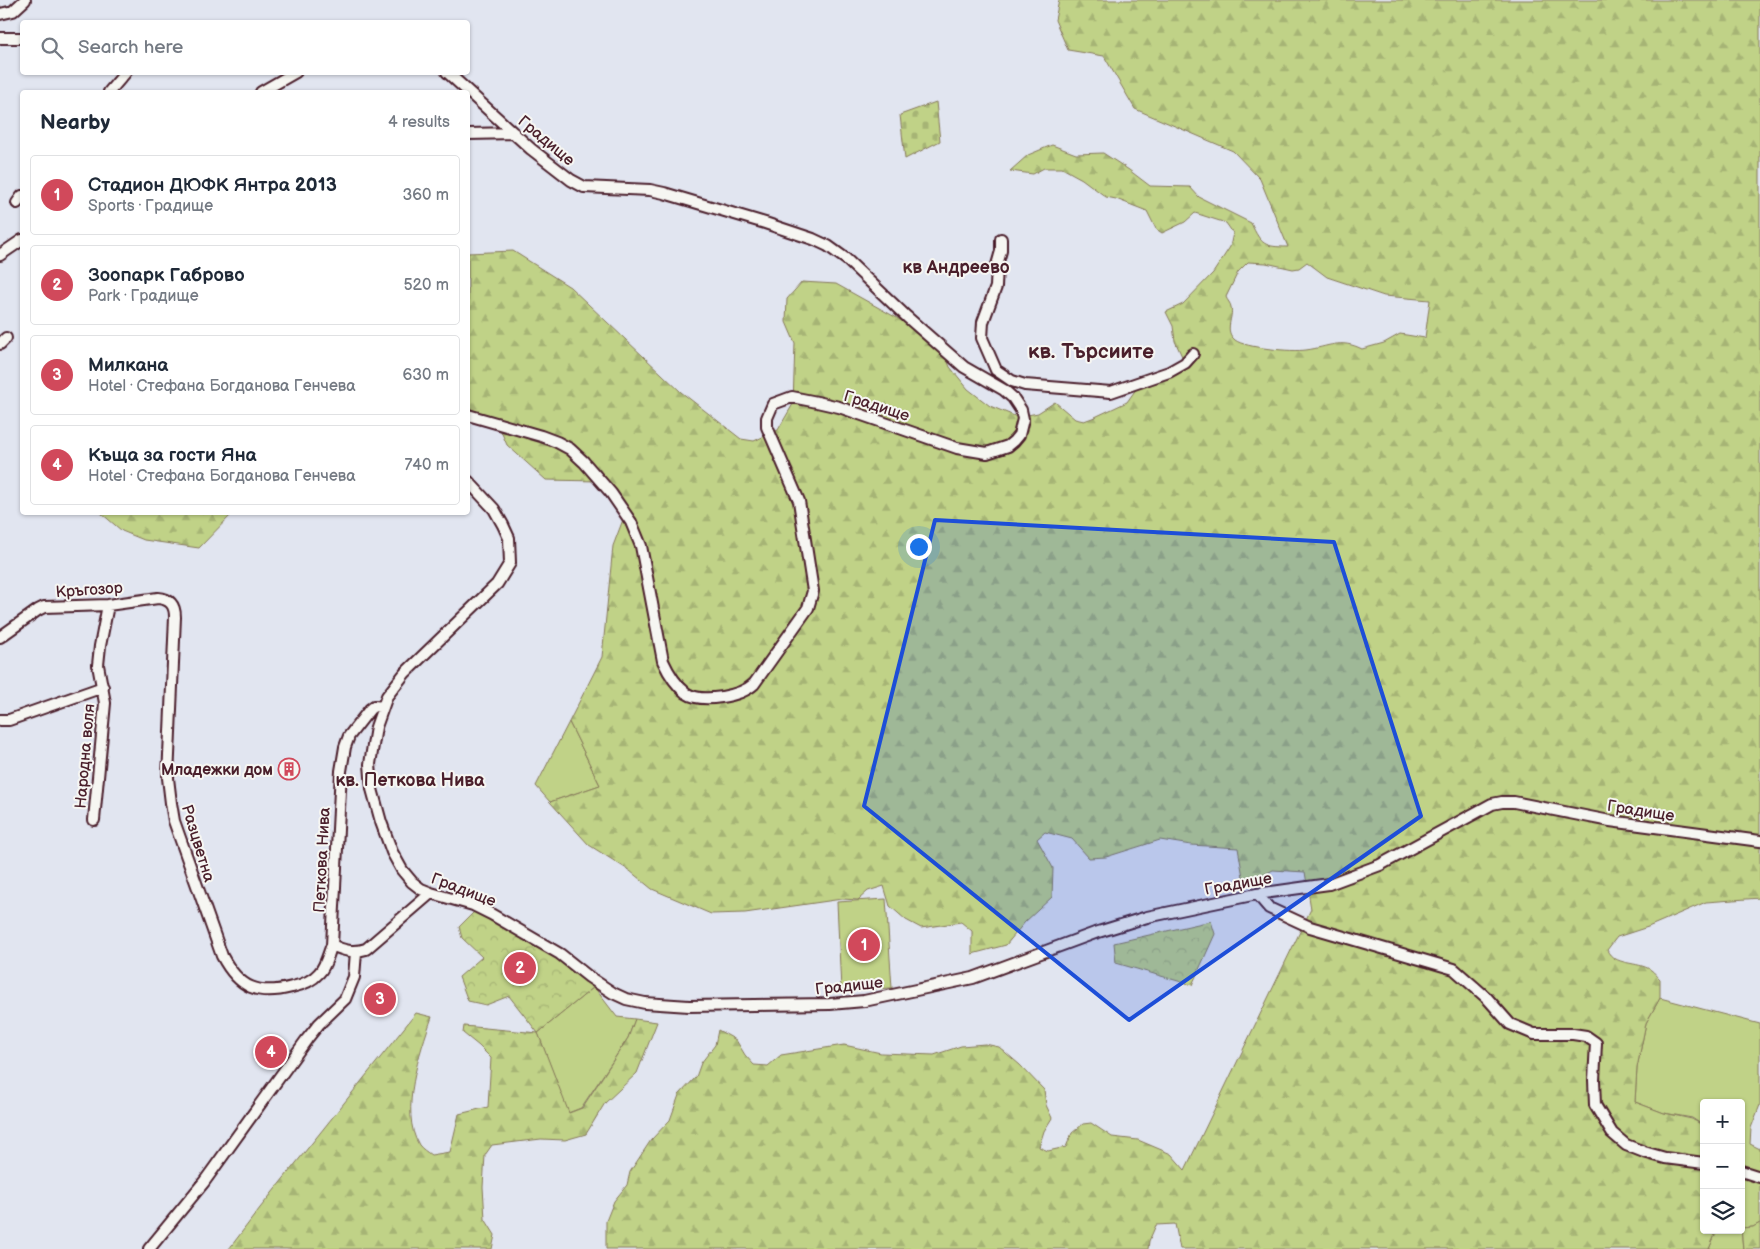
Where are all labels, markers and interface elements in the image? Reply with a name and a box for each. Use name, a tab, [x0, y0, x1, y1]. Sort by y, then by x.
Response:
search box	[20, 20, 470, 75]
icon: search	[38, 34, 66, 62]
text: Search here	[78, 36, 183, 59]
text: Nearby	[40, 110, 110, 135]
street label: Градище	[514, 112, 578, 170]
text: 4 results	[388, 113, 450, 132]
text: Стадион ДЮФК Янтра 2013	[88, 174, 337, 197]
text: 1	[54, 186, 60, 205]
text: 360 m	[402, 186, 449, 205]
text: Sports · Градище	[88, 197, 213, 216]
district label: кв Андреево	[902, 257, 1010, 278]
text: Зоопарк Габрово	[88, 264, 245, 287]
text: 2	[52, 276, 62, 295]
text: 520 m	[403, 276, 449, 295]
text: Park · Градище	[88, 287, 199, 306]
district label: кв. Търсиите	[1028, 339, 1154, 364]
text: Милкана	[88, 354, 168, 377]
text: 3	[52, 366, 62, 385]
text: 630 m	[402, 366, 449, 385]
text: Hotel · Стефана Богданова Генчева	[88, 377, 356, 396]
street label: Градище	[841, 387, 912, 426]
text: Къща за гости Яна	[88, 444, 257, 467]
text: 4	[52, 456, 62, 475]
text: 740 m	[404, 456, 449, 475]
text: Hotel · Стефана Богданова Генчева	[88, 467, 356, 486]
your location	[906, 534, 932, 560]
street label: Кръгозор	[55, 579, 123, 602]
street label: Народна воля	[71, 703, 100, 809]
building icon: Младежки дом	[277, 757, 301, 781]
place label: Младежки дом	[161, 761, 273, 780]
district label: кв. Петкова Нива	[335, 770, 485, 791]
street label: Градище	[1606, 797, 1676, 826]
street label: Разцветна	[177, 802, 218, 885]
street label: Петкова Нива	[310, 806, 335, 913]
street label: Градище	[428, 869, 499, 911]
street label: Градище	[1203, 869, 1273, 900]
pin: 1	[848, 926, 880, 964]
pin: 2	[504, 949, 536, 987]
street label: Градище	[814, 973, 884, 999]
pin: 3	[364, 980, 396, 1018]
pin: 4	[255, 1033, 287, 1071]
map controls	[1700, 1099, 1745, 1234]
button: +	[1700, 1099, 1745, 1144]
button: −	[1700, 1144, 1745, 1189]
button: layers	[1700, 1189, 1745, 1234]

